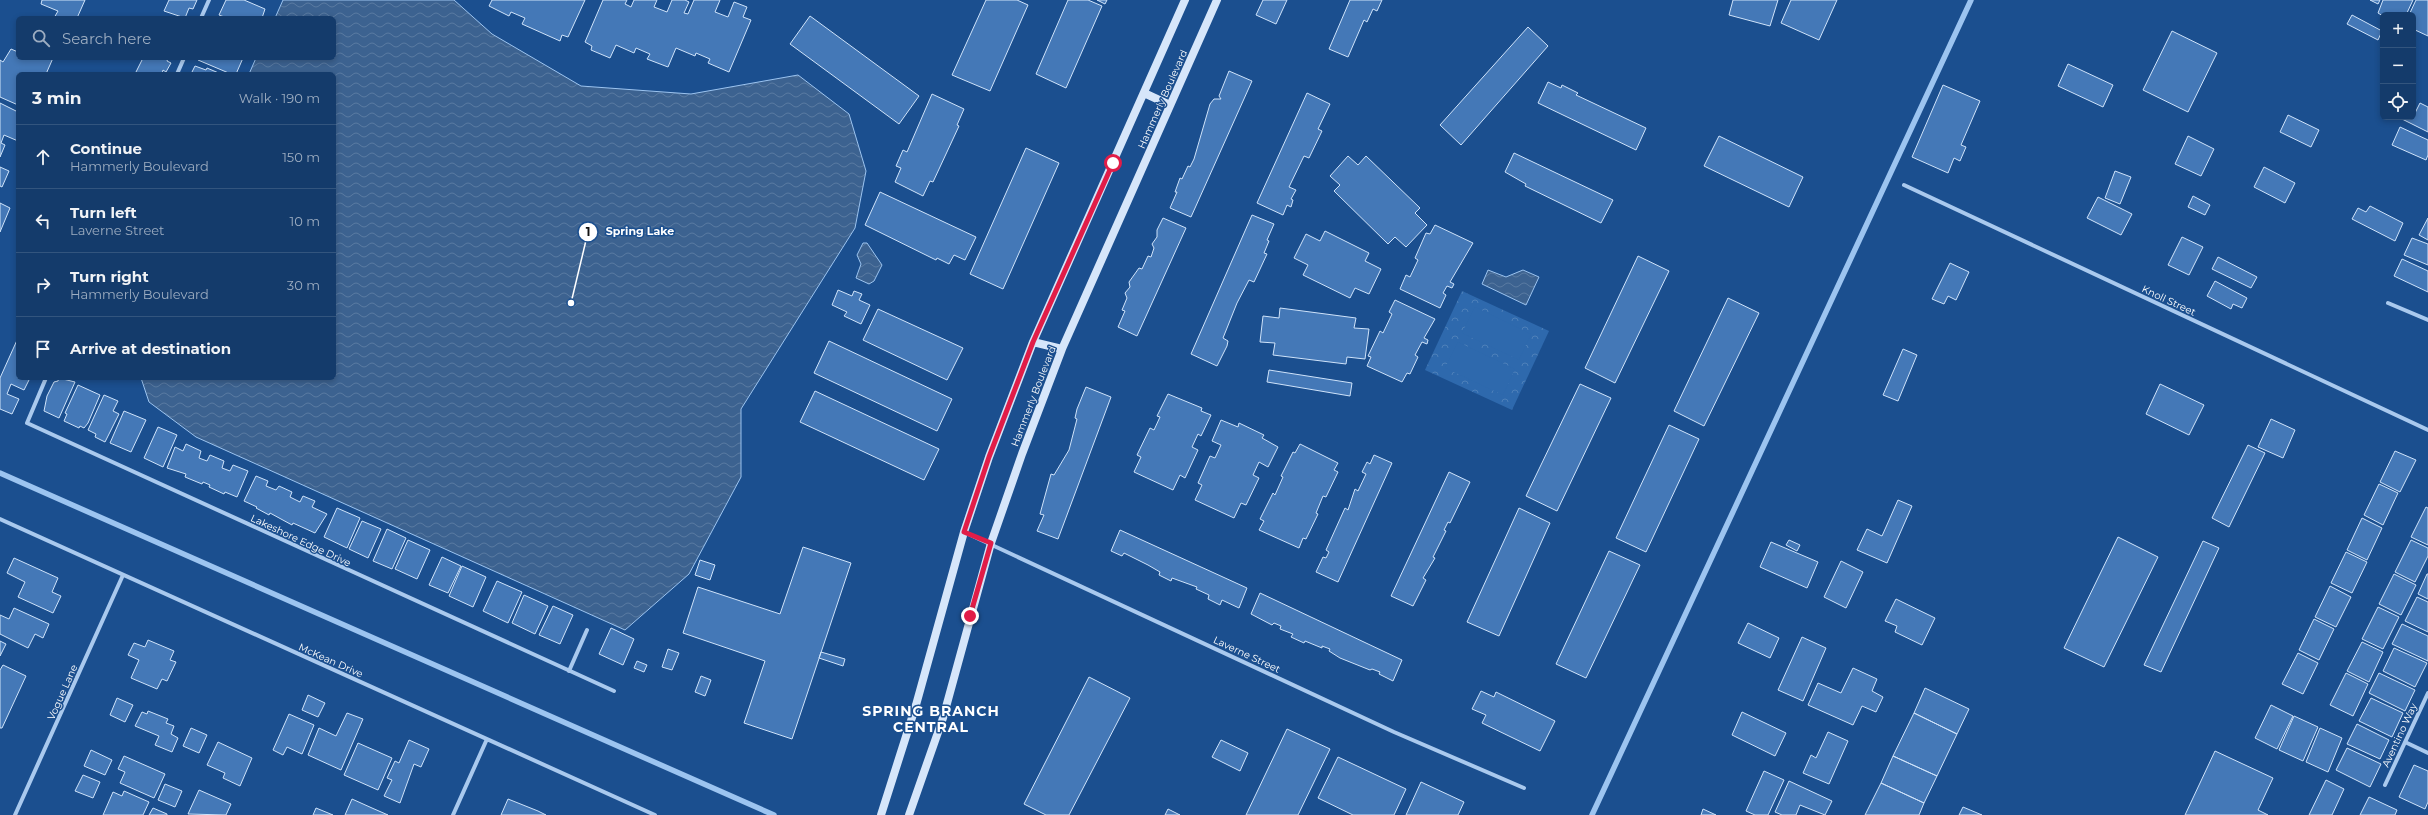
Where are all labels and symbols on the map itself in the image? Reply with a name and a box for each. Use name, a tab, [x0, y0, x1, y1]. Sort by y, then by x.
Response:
street label: Hammerly Boulevard	[1135, 48, 1190, 151]
route start	[1104, 154, 1122, 172]
callout: Spring Lake	[578, 220, 682, 243]
text: 1	[586, 224, 590, 239]
text: Spring Lake	[606, 224, 674, 238]
street label: Knoll Street	[2140, 282, 2198, 319]
street label: Hammerly Boulevard	[1008, 344, 1059, 448]
street label: Lakeshore Edge Drive	[249, 511, 353, 569]
route end	[961, 607, 979, 625]
street label: Laverne Street	[1211, 633, 1282, 676]
street label: McKean Drive	[296, 640, 365, 681]
street label: Vogue Lane	[44, 662, 81, 722]
street label: Aventino Way	[2379, 701, 2420, 769]
district label: SPRING BRANCH CENTRAL	[862, 702, 1000, 736]

